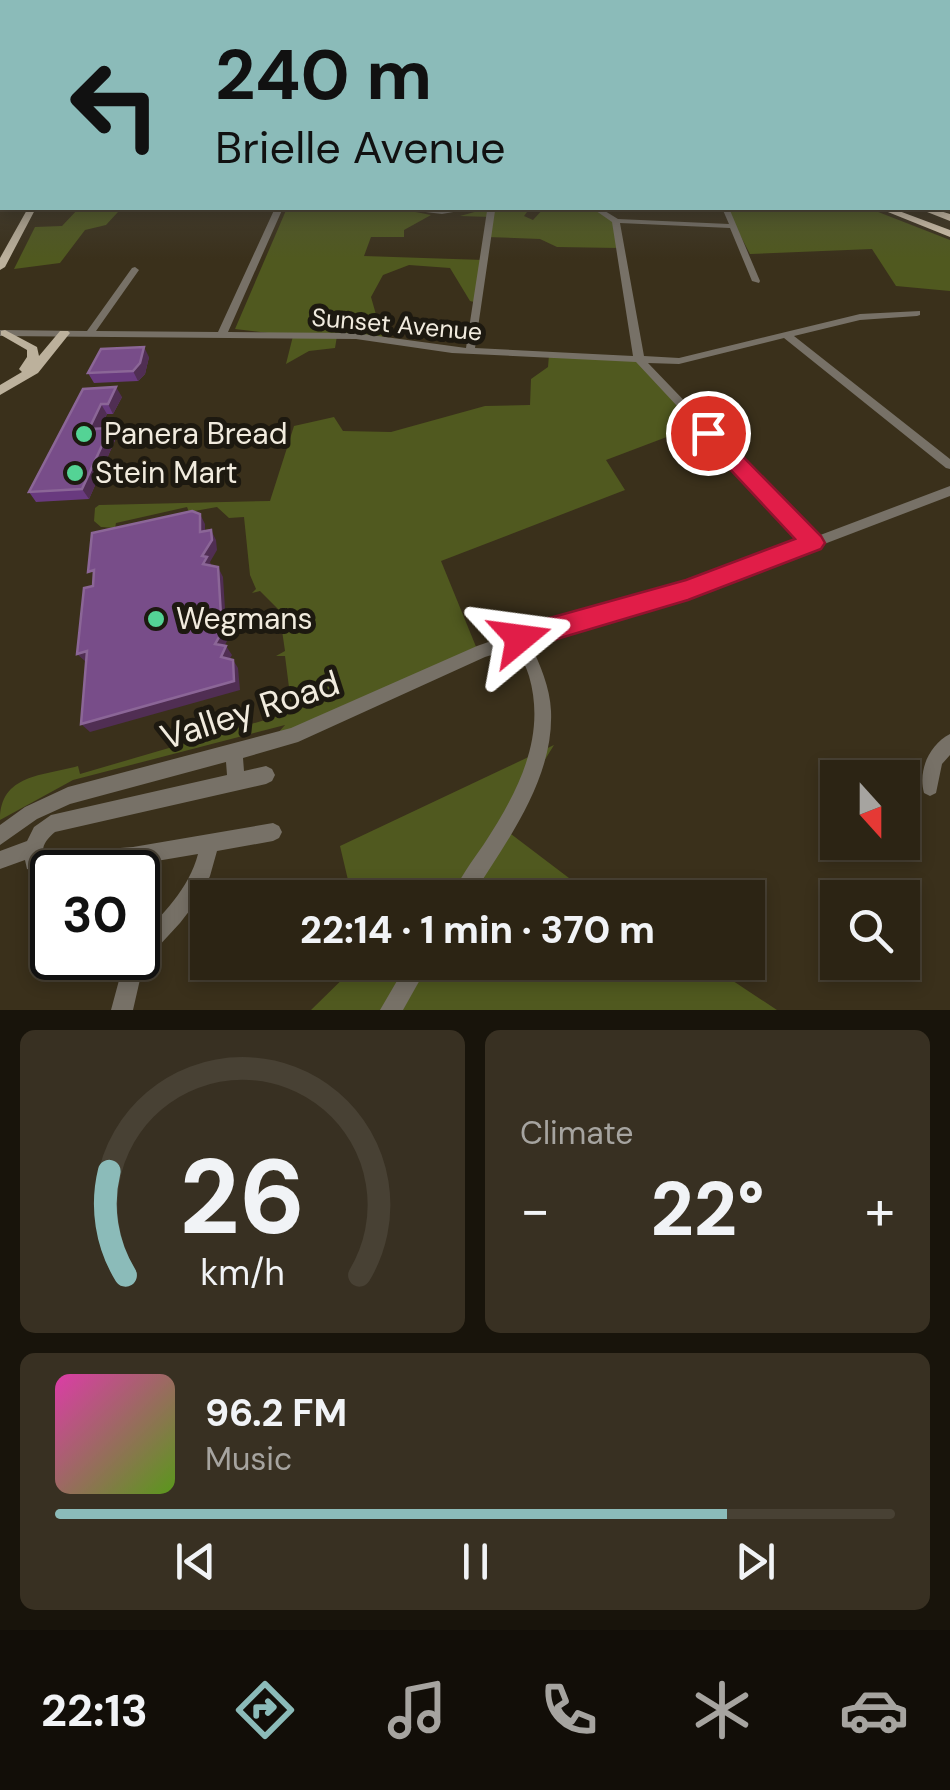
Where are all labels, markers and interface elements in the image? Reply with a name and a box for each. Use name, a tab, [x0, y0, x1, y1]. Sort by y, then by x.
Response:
text: 240 m	[215, 30, 432, 121]
icon: left	[50, 40, 180, 170]
text: Brielle Avenue	[215, 118, 506, 177]
street label: Sunset Avenue	[310, 301, 484, 348]
pin	[666, 391, 751, 476]
icon: arrive	[681, 406, 736, 461]
place label: Panera Bread	[104, 414, 287, 453]
marker: Panera Bread	[73, 423, 95, 445]
place label: Stein Mart	[95, 453, 238, 492]
marker: Stein Mart	[64, 462, 86, 484]
position arrow	[468, 586, 572, 690]
place label: Wegmans	[176, 599, 313, 638]
marker: Wegmans	[145, 608, 167, 630]
street label: Valley Road	[155, 659, 345, 761]
north arrow	[820, 760, 920, 860]
map controls	[820, 760, 920, 980]
speed limit sign: 30	[30, 850, 160, 980]
button: search	[820, 880, 920, 980]
text: 22:14 · 1 min · 370 m	[300, 905, 655, 955]
text: Climate	[520, 1112, 634, 1154]
text: 26	[180, 1130, 305, 1265]
text: 22°	[650, 1161, 765, 1258]
text: −	[520, 1174, 550, 1246]
text: +	[865, 1174, 895, 1246]
text: km/h	[200, 1250, 285, 1296]
text: 96.2 FM	[205, 1388, 347, 1438]
text: Music	[205, 1438, 292, 1480]
icon: previous	[168, 1534, 223, 1589]
icon: pause	[448, 1534, 503, 1589]
icon: next	[728, 1534, 783, 1589]
icon: directions	[230, 1675, 300, 1745]
icon: music	[382, 1675, 452, 1745]
icon: phone	[534, 1675, 604, 1745]
icon: climate	[687, 1675, 757, 1745]
icon: car	[839, 1675, 909, 1745]
text: 22:13	[41, 1681, 148, 1740]

